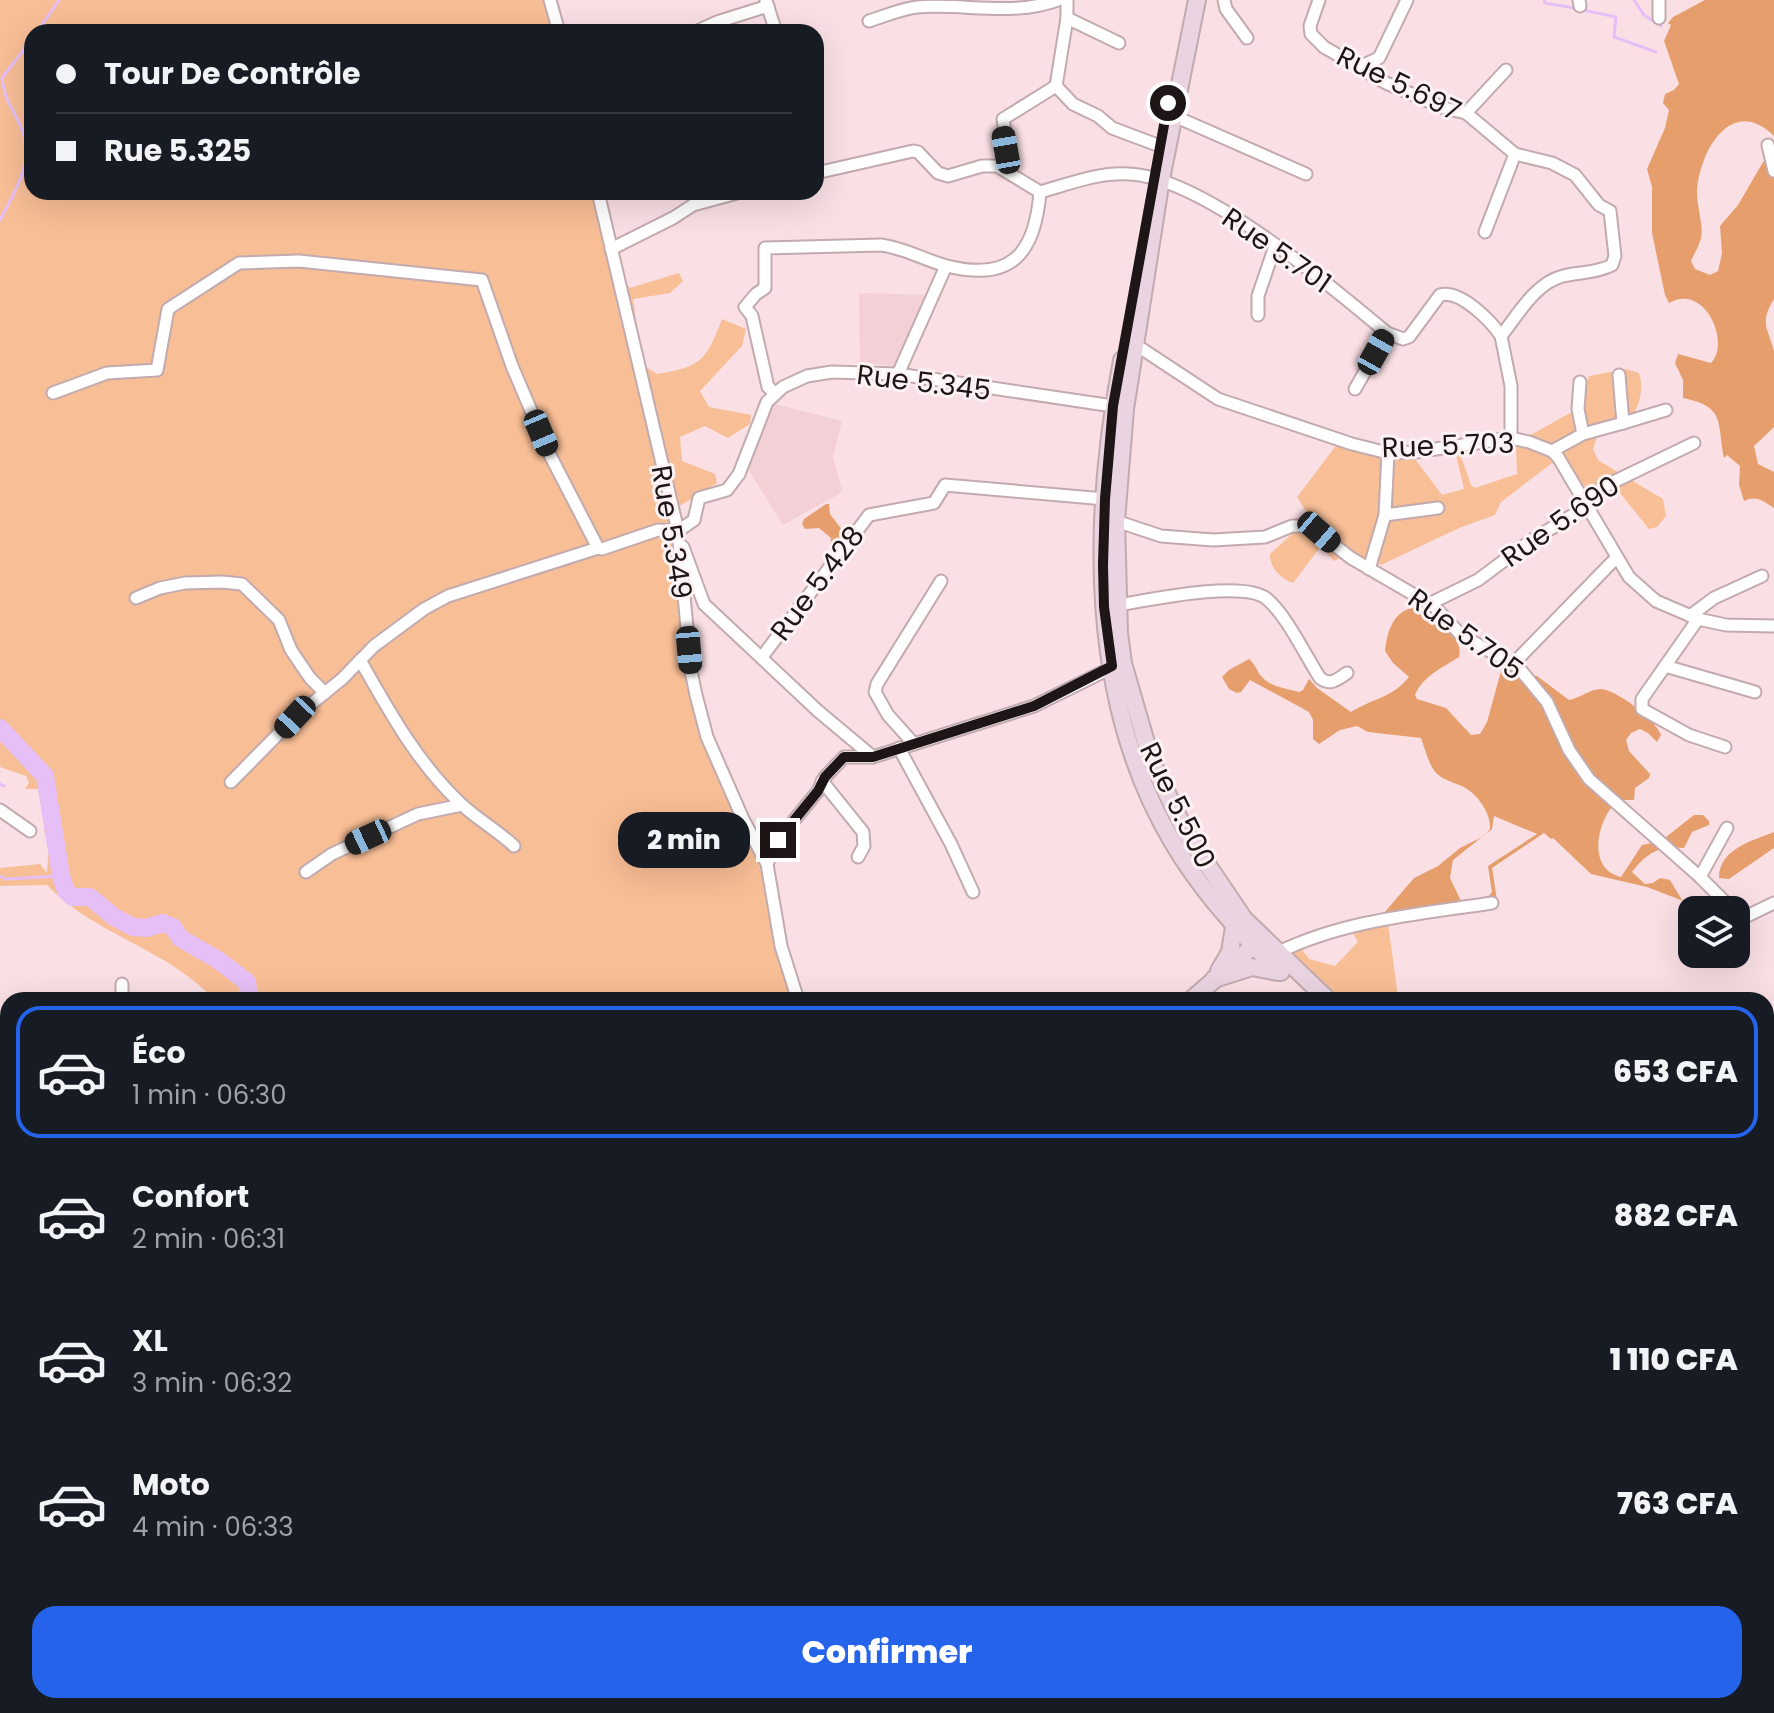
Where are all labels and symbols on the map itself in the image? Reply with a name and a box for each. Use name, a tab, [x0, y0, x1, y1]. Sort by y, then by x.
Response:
street label: Rue 5.697	[1330, 37, 1468, 130]
route start	[1150, 85, 1186, 121]
car	[990, 124, 1022, 176]
street label: Rue 5.701	[1214, 199, 1339, 302]
car	[1354, 325, 1398, 379]
street label: Rue 5.345	[855, 355, 993, 410]
car	[521, 406, 561, 460]
street label: Rue 5.703	[1381, 424, 1515, 467]
street label: Rue 5.349	[642, 462, 701, 602]
street label: Rue 5.690	[1493, 466, 1627, 576]
car	[1293, 507, 1345, 557]
street label: Rue 5.428	[761, 518, 873, 649]
street label: Rue 5.705	[1400, 579, 1531, 689]
car	[675, 625, 703, 675]
car	[270, 691, 320, 743]
street label: Rue 5.500	[1130, 736, 1225, 875]
callout: 2 min	[618, 812, 750, 868]
car	[341, 816, 395, 858]
route end	[760, 822, 796, 858]

